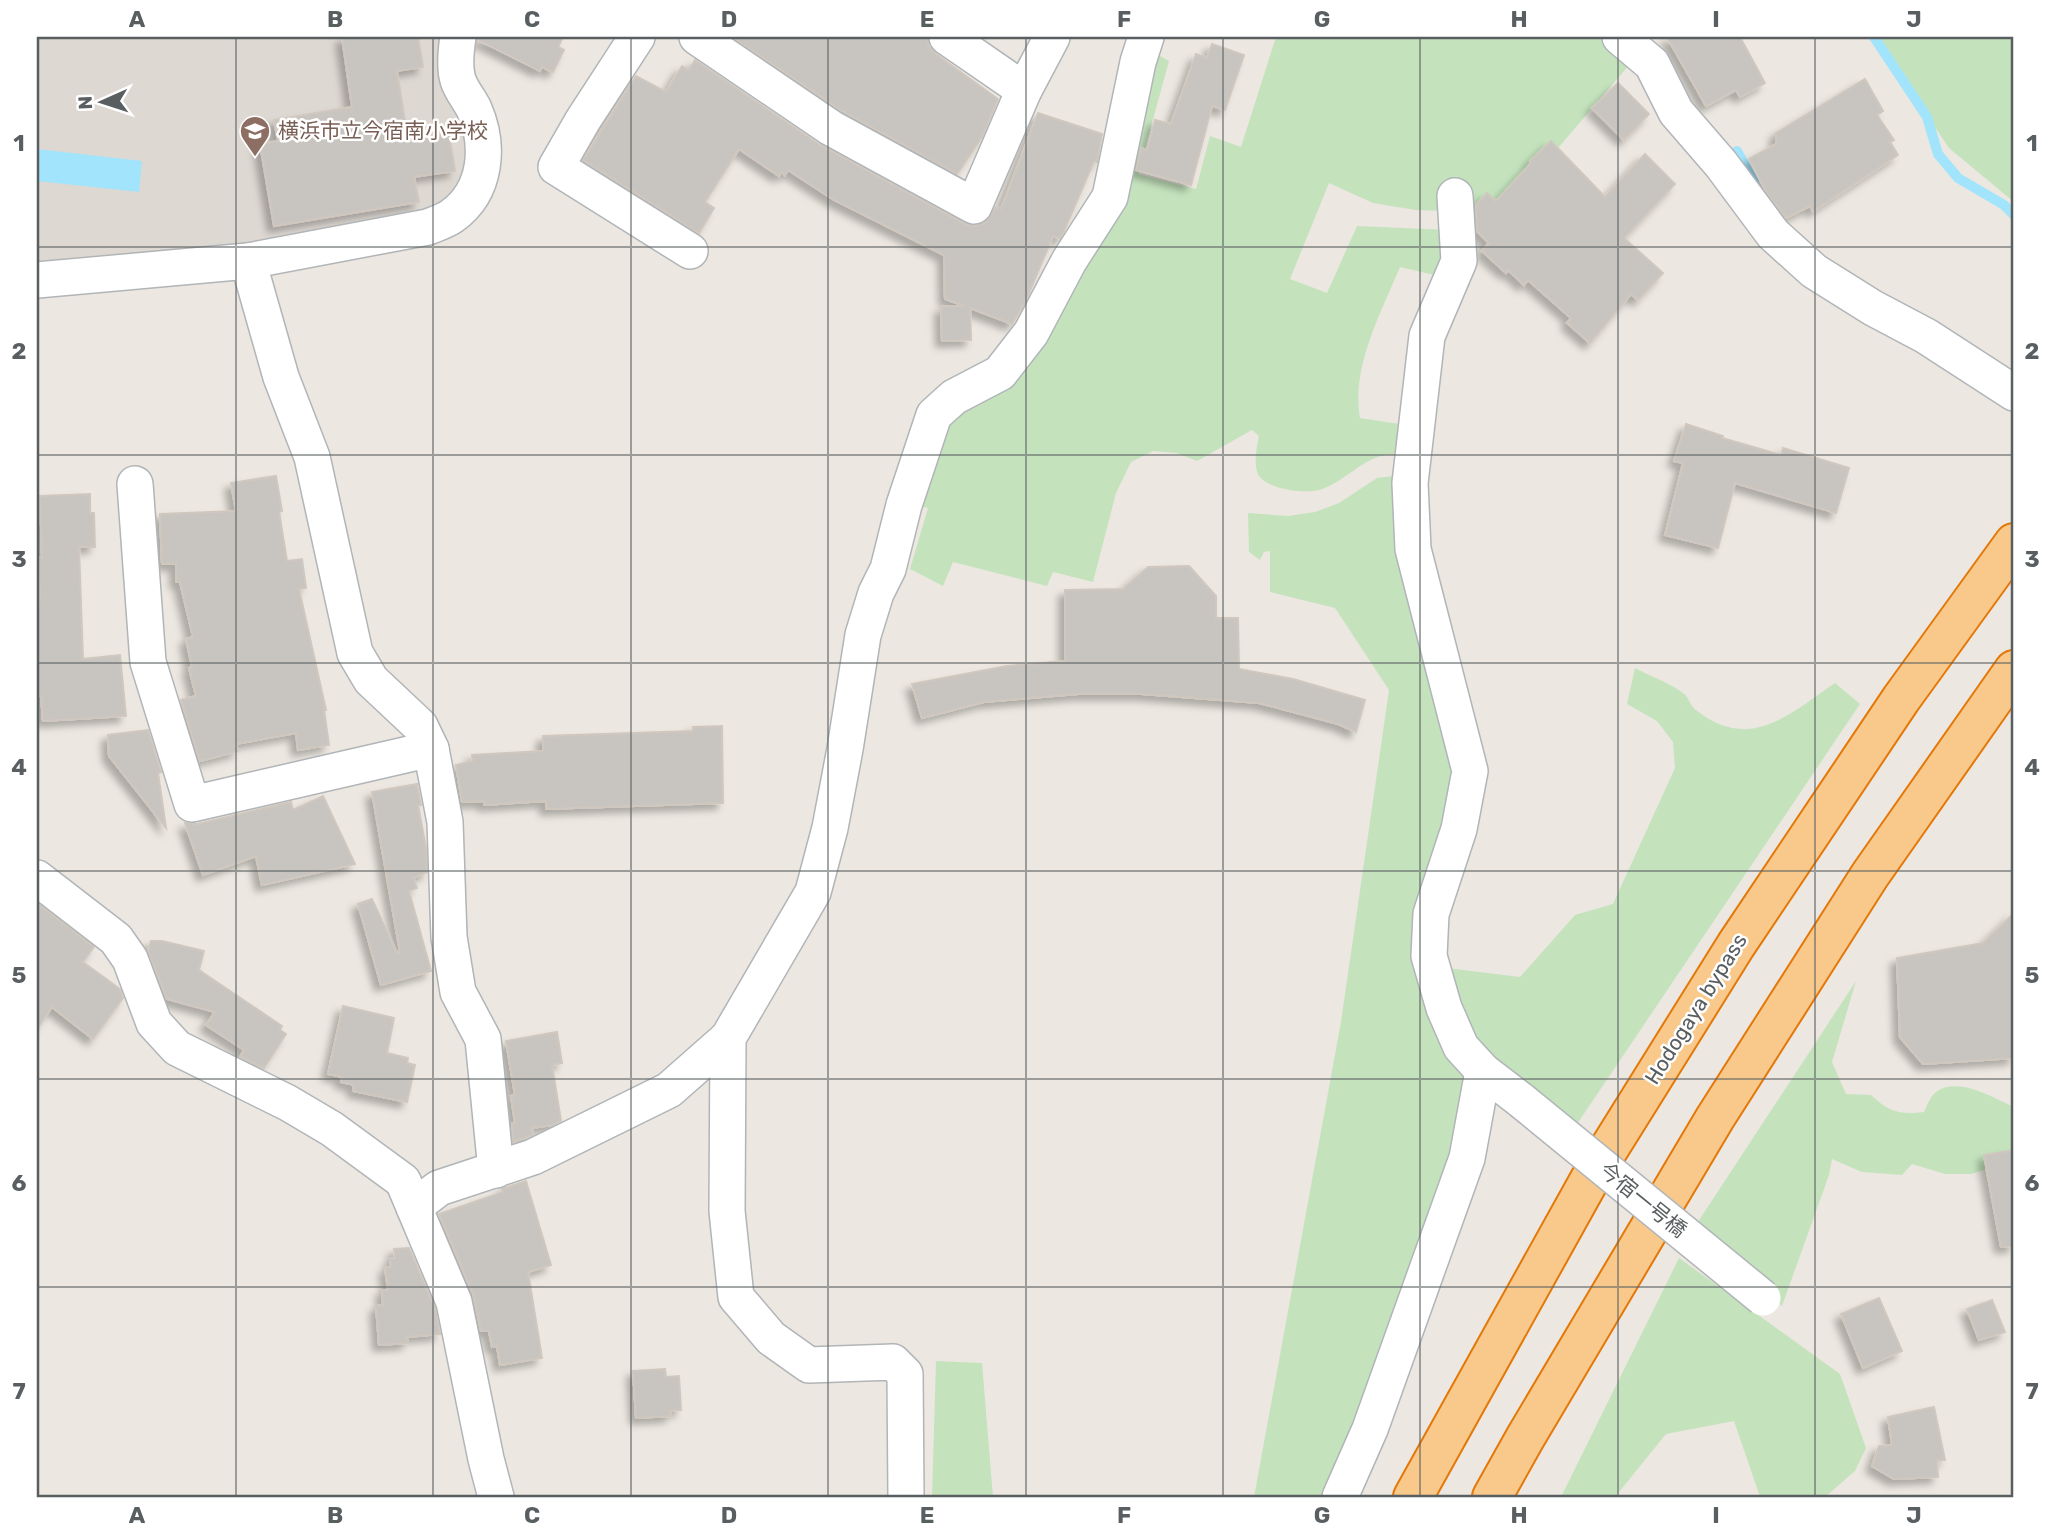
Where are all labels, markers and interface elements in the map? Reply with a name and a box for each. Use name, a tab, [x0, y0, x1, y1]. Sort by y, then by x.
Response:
text: A	[129, 5, 146, 33]
text: B	[327, 5, 343, 33]
text: C	[524, 5, 540, 33]
text: D	[721, 5, 737, 33]
text: E	[920, 5, 934, 33]
text: F	[1117, 5, 1131, 33]
text: G	[1314, 5, 1330, 33]
text: H	[1510, 5, 1528, 33]
text: I	[1712, 5, 1720, 33]
text: J	[1906, 5, 1922, 33]
north arrow	[66, 66, 136, 136]
text: N	[74, 95, 97, 110]
school or university icon: 横浜市立今宿南小学校	[238, 114, 272, 158]
place label: 横浜市立今宿南小学校	[278, 118, 488, 143]
text: 1	[13, 129, 25, 157]
text: 1	[2026, 129, 2038, 157]
text: 2	[12, 337, 26, 365]
text: 2	[2025, 337, 2039, 365]
text: 3	[11, 545, 27, 573]
text: 3	[2024, 545, 2040, 573]
text: 4	[11, 753, 27, 781]
text: 4	[2024, 753, 2040, 781]
street label: Hodogaya bypass	[1639, 929, 1752, 1089]
text: 5	[12, 961, 27, 989]
text: 5	[2025, 961, 2040, 989]
street label: 今宿一号橋	[1595, 1157, 1692, 1242]
text: 6	[12, 1169, 27, 1197]
text: 6	[2025, 1169, 2040, 1197]
text: 7	[12, 1377, 26, 1405]
text: 7	[2025, 1377, 2039, 1405]
text: A	[129, 1501, 146, 1529]
text: B	[327, 1501, 343, 1529]
text: C	[524, 1501, 540, 1529]
text: D	[721, 1501, 737, 1529]
text: E	[920, 1501, 934, 1529]
text: F	[1117, 1501, 1131, 1529]
text: G	[1314, 1501, 1330, 1529]
text: H	[1510, 1501, 1528, 1529]
text: I	[1712, 1501, 1720, 1529]
text: J	[1906, 1501, 1922, 1529]

